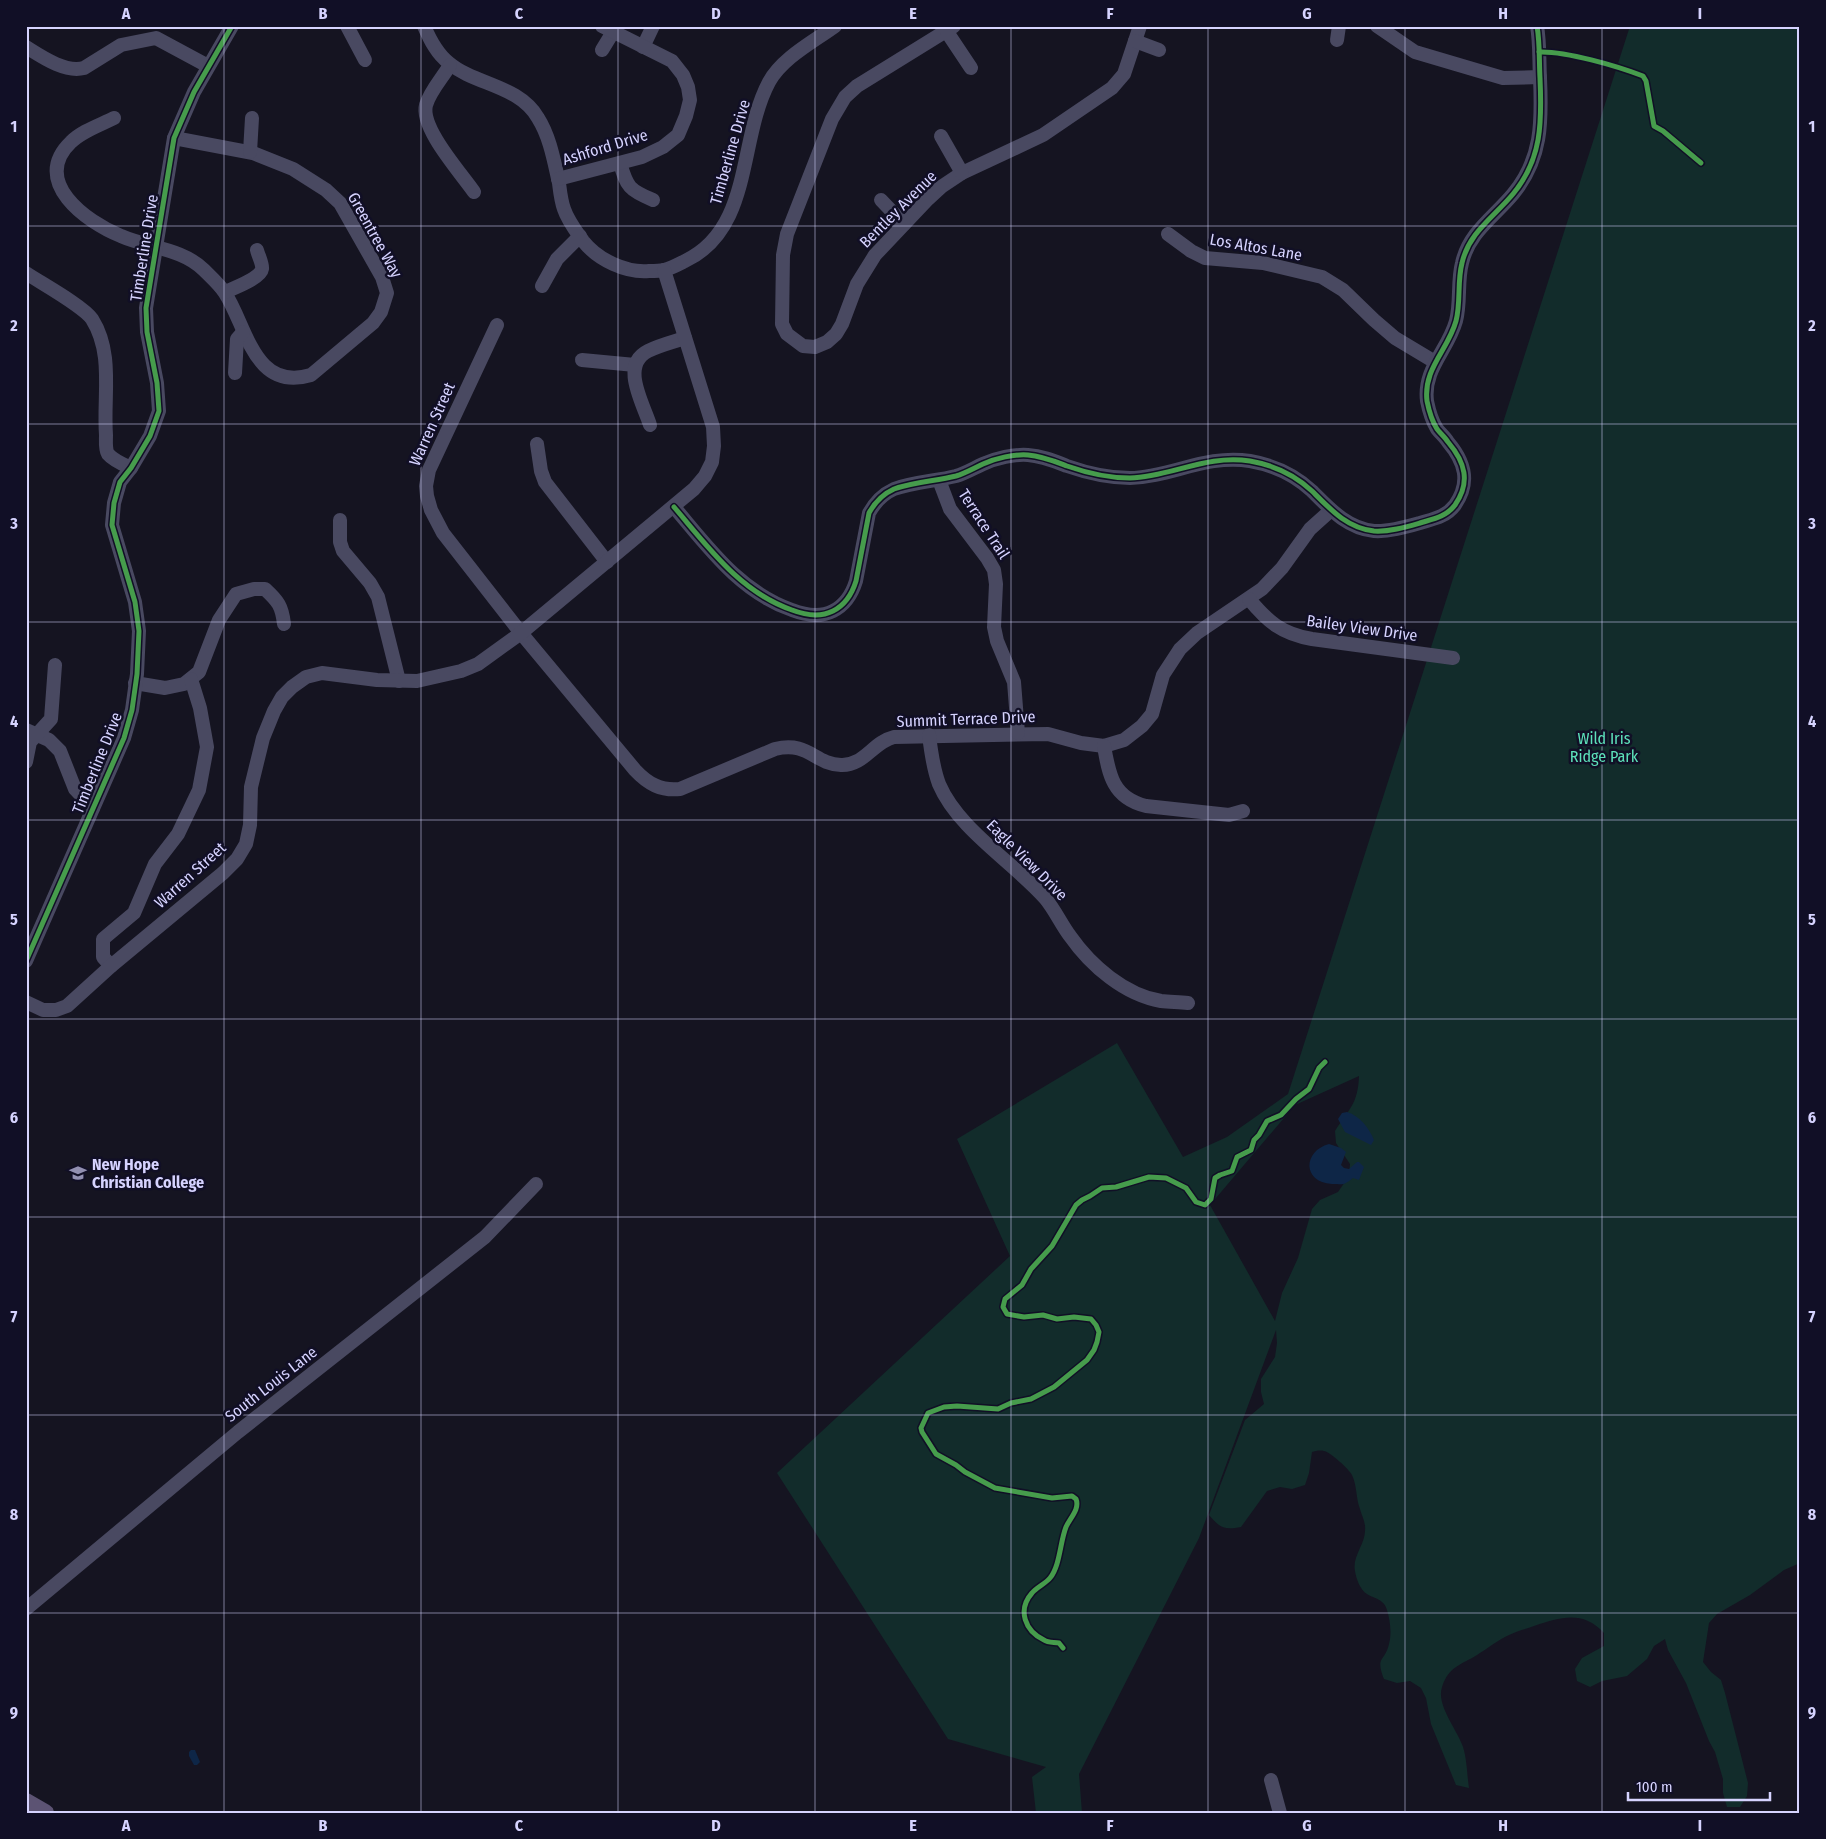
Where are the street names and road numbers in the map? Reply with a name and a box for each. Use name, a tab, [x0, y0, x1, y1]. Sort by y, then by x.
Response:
street label: Timberline Drive	[706, 97, 754, 207]
street label: Ashford Drive	[560, 125, 650, 169]
street label: Bentley Avenue	[856, 166, 941, 251]
street label: Greentree Way	[344, 189, 407, 282]
street label: Timberline Drive	[126, 193, 162, 303]
street label: Los Altos Lane	[1208, 230, 1304, 264]
street label: Warren Street	[405, 379, 459, 469]
street label: Terrace Trail	[954, 486, 1014, 562]
street label: Bailey View Drive	[1305, 611, 1419, 645]
street label: Summit Terrace Drive	[896, 707, 1036, 731]
street label: Timberline Drive	[68, 709, 126, 817]
street label: Eagle View Drive	[983, 816, 1071, 904]
street label: Warren Street	[150, 837, 230, 912]
street label: South Louis Lane	[221, 1342, 321, 1426]

